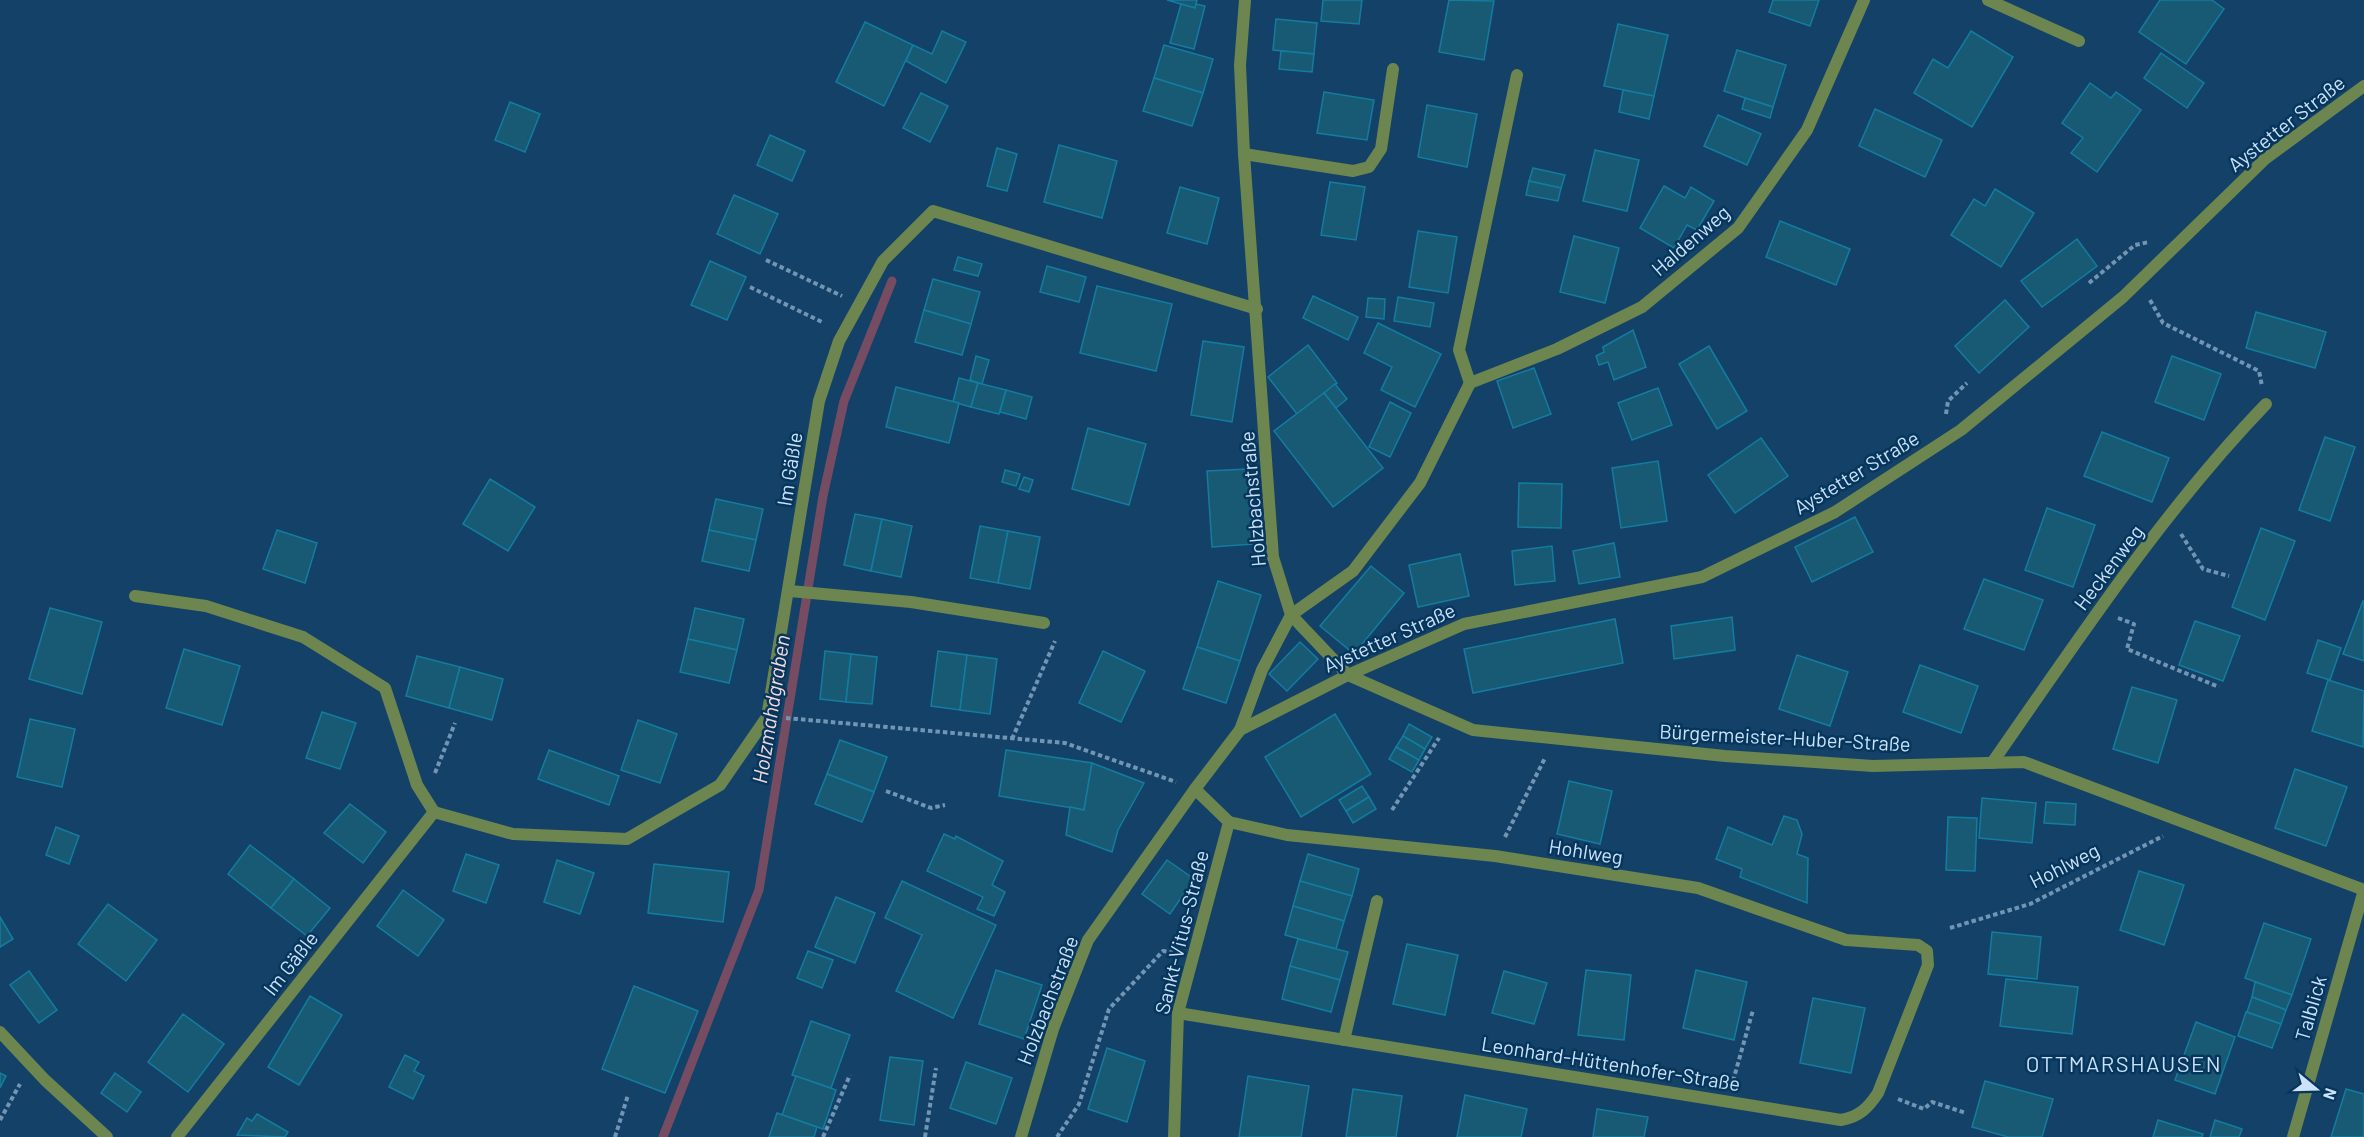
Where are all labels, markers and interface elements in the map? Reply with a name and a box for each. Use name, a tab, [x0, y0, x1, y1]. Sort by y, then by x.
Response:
street label: Aystetter Straße	[2223, 70, 2349, 176]
street label: Haldenweg	[1646, 200, 1734, 280]
street label: Aystetter Straße	[1789, 425, 1923, 519]
street label: Im Gäßle	[771, 430, 807, 508]
street label: Holzbachstraße	[1234, 430, 1270, 568]
street label: Heckenweg	[2068, 520, 2148, 614]
street label: Aystetter Straße	[1319, 597, 1459, 677]
water label: Holzmahdgraben	[746, 633, 794, 785]
street label: Bürgermeister-Huber-Straße	[1659, 718, 1911, 756]
street label: Hohlweg	[1547, 833, 1625, 869]
street label: Hohlweg	[2025, 837, 2103, 893]
street label: Sankt-Vitus-Straße	[1149, 848, 1213, 1016]
street label: Im Gäßle	[258, 926, 322, 1000]
street label: Holzbachstraße	[1011, 932, 1083, 1068]
street label: Talblick	[2289, 973, 2331, 1043]
street label: Leonhard-Hüttenhofer-Straße	[1480, 1031, 1742, 1095]
district label: OTTMARSHAUSEN	[2026, 1050, 2222, 1076]
north arrow	[2286, 1059, 2346, 1119]
text: N	[2320, 1086, 2341, 1102]

